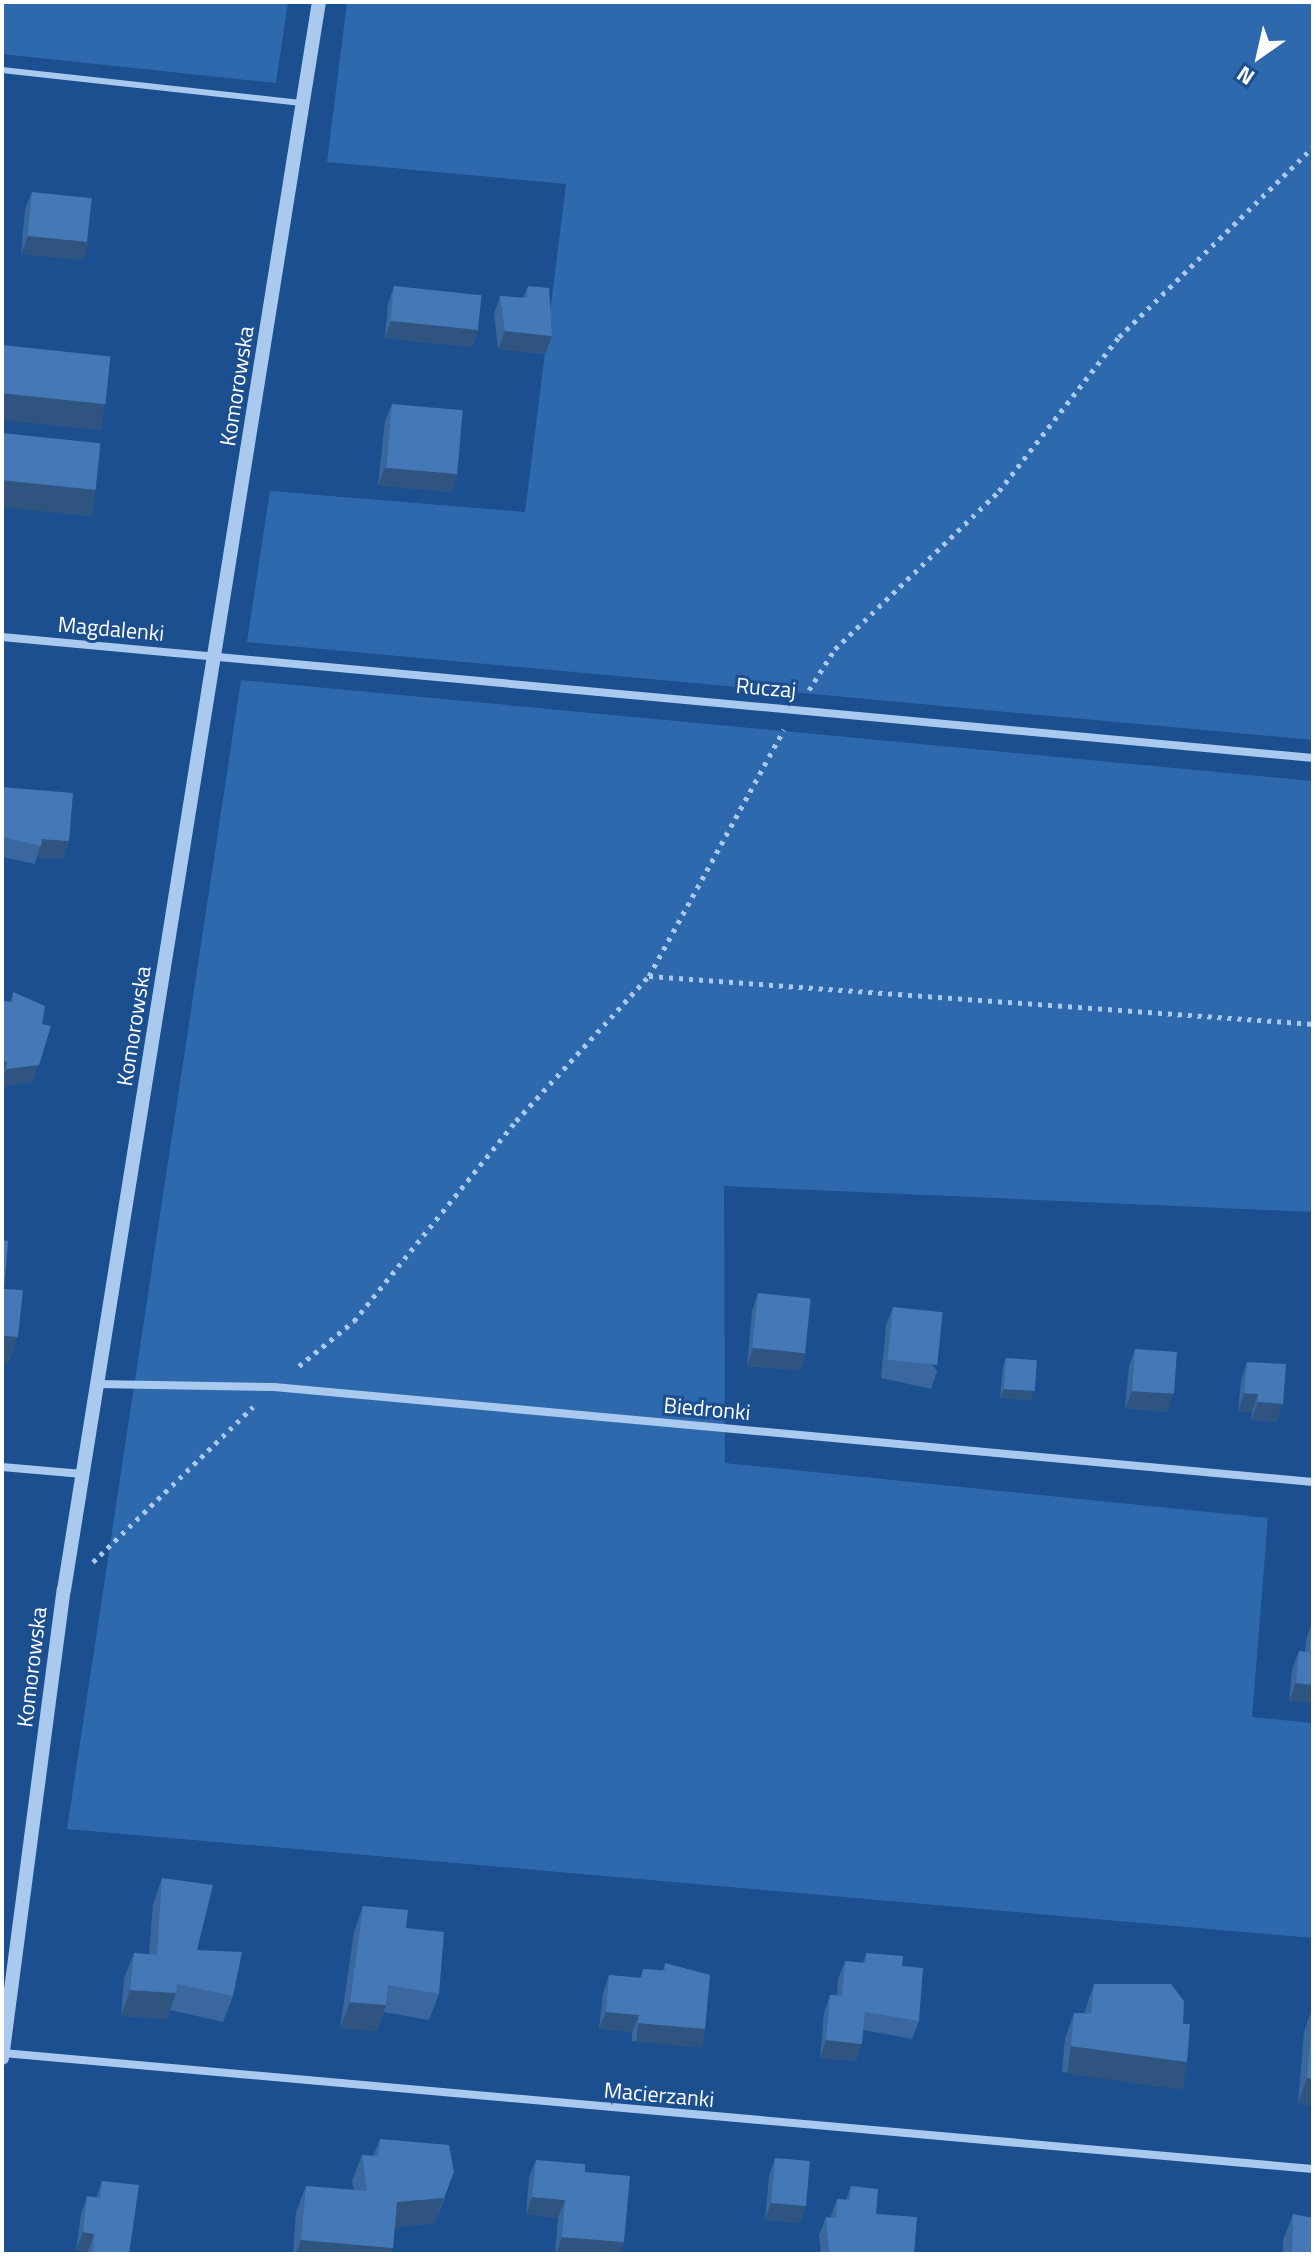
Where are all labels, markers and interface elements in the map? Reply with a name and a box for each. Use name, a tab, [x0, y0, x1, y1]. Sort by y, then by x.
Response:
north arrow	[1219, 16, 1299, 96]
text: N	[1230, 58, 1261, 94]
street label: Komorowska	[214, 324, 260, 448]
street label: Magdalenki	[57, 611, 165, 647]
street label: Ruczaj	[735, 672, 797, 704]
street label: Komorowska	[111, 964, 157, 1088]
street label: Biedronki	[662, 1392, 752, 1426]
street label: Komorowska	[12, 1605, 52, 1729]
street label: Macierzanki	[603, 2077, 715, 2113]

